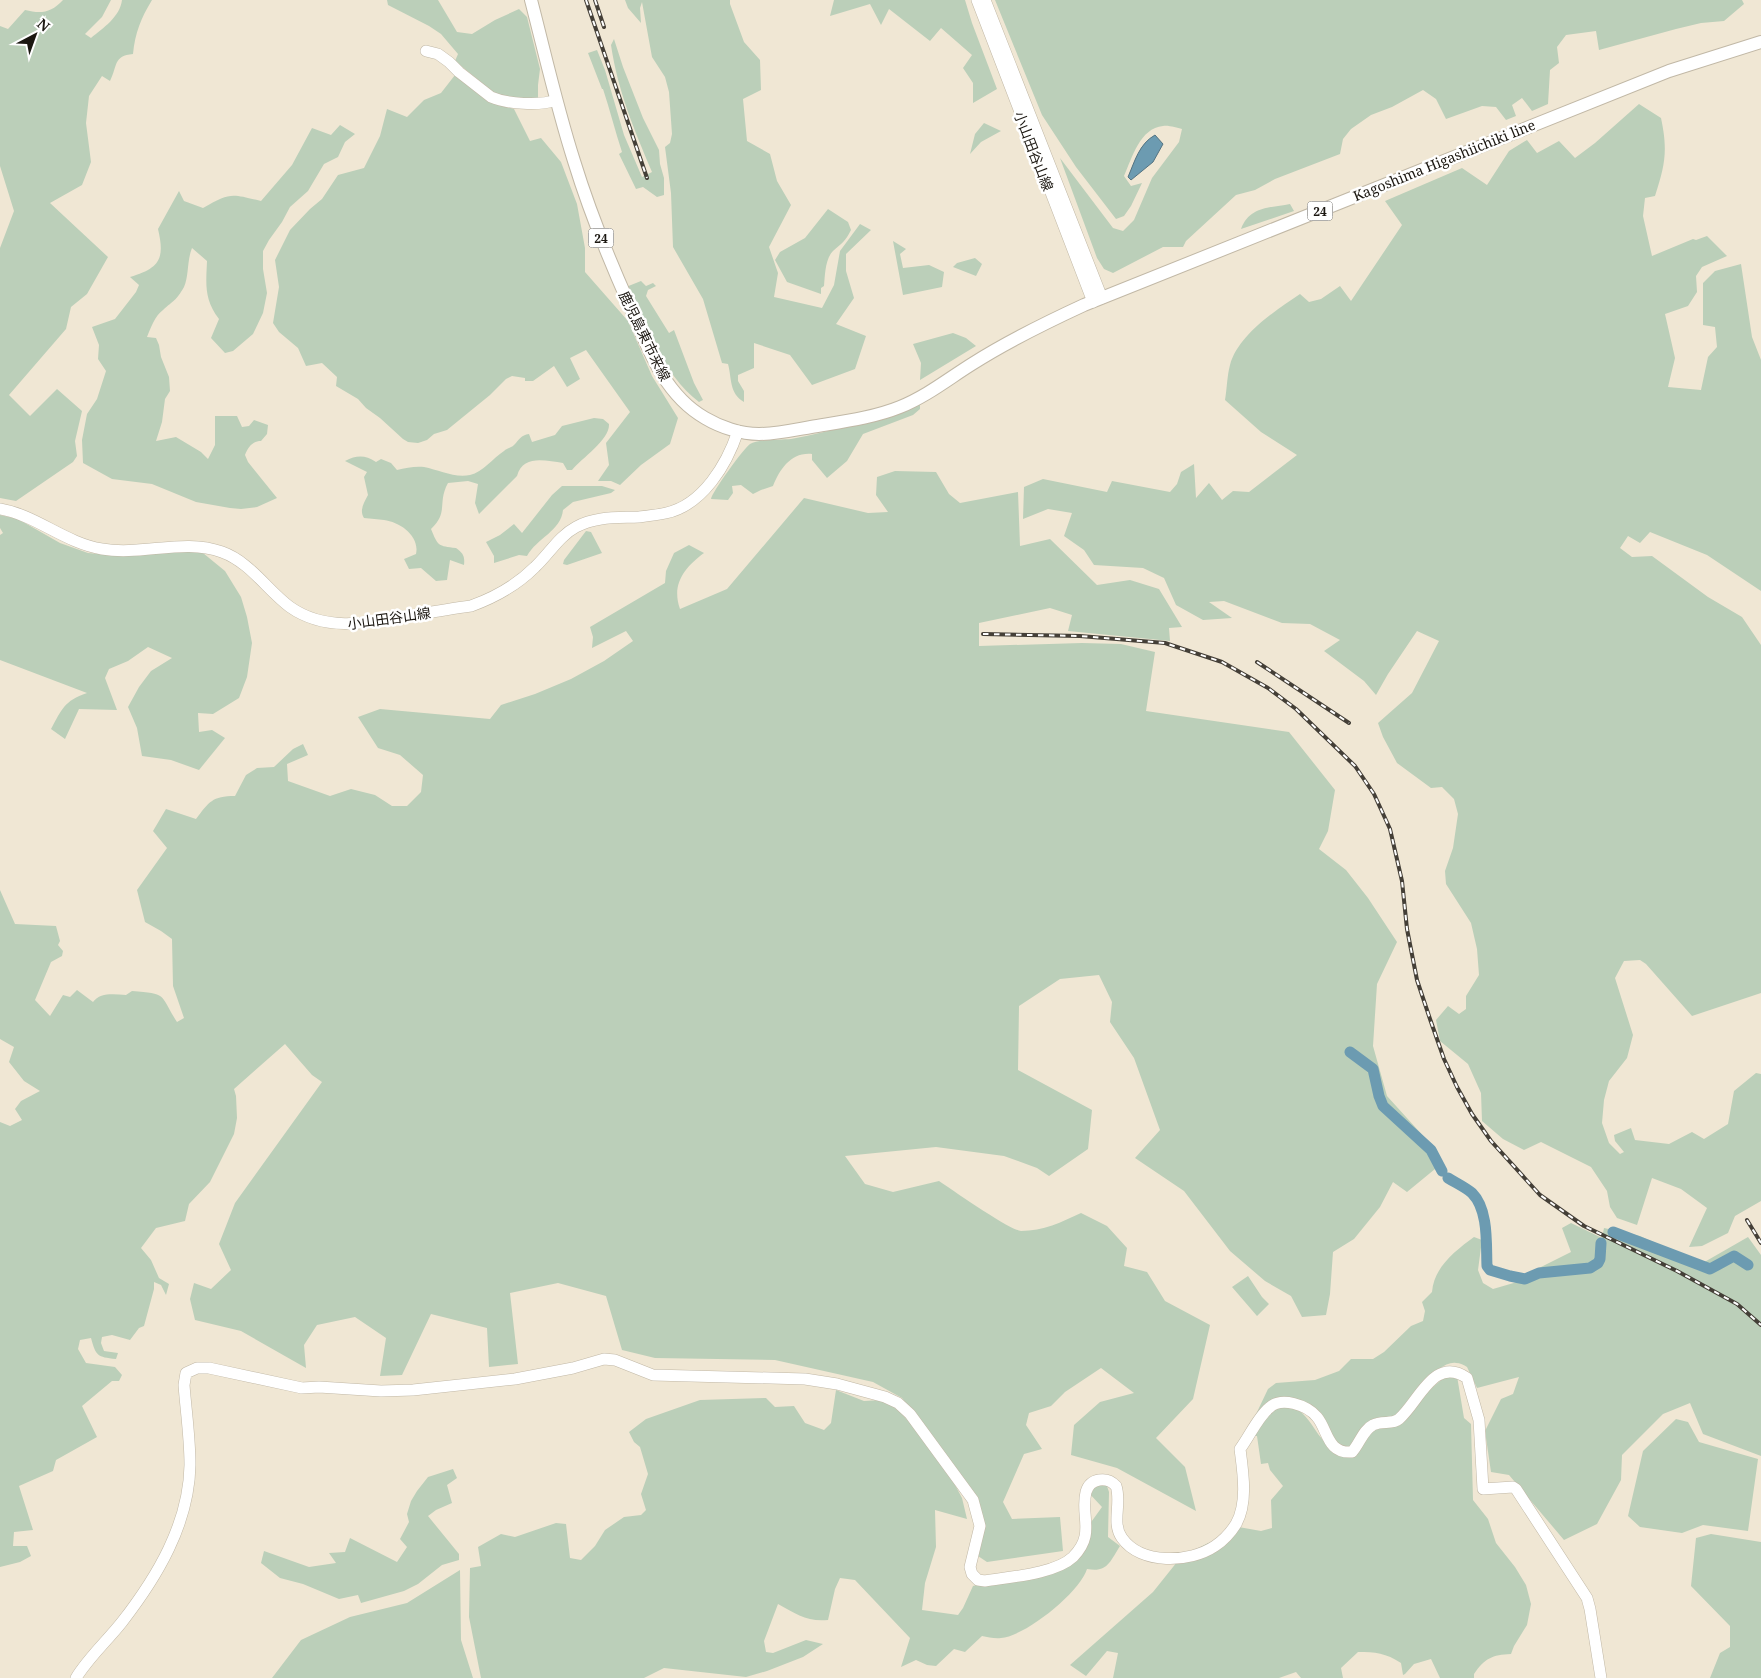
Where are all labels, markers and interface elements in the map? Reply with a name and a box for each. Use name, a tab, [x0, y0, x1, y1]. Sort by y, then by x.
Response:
north arrow	[10, 10, 60, 60]
text: N	[33, 14, 54, 36]
street label: 小山田谷山線	[1010, 108, 1058, 194]
street label: Kagoshima Higashiichiki line	[1350, 115, 1538, 205]
road number: 24	[1308, 202, 1332, 220]
road number: 24	[588, 228, 614, 248]
street label: 鹿児島東市来線	[615, 288, 675, 384]
street label: 小山田谷山線	[346, 603, 432, 633]

